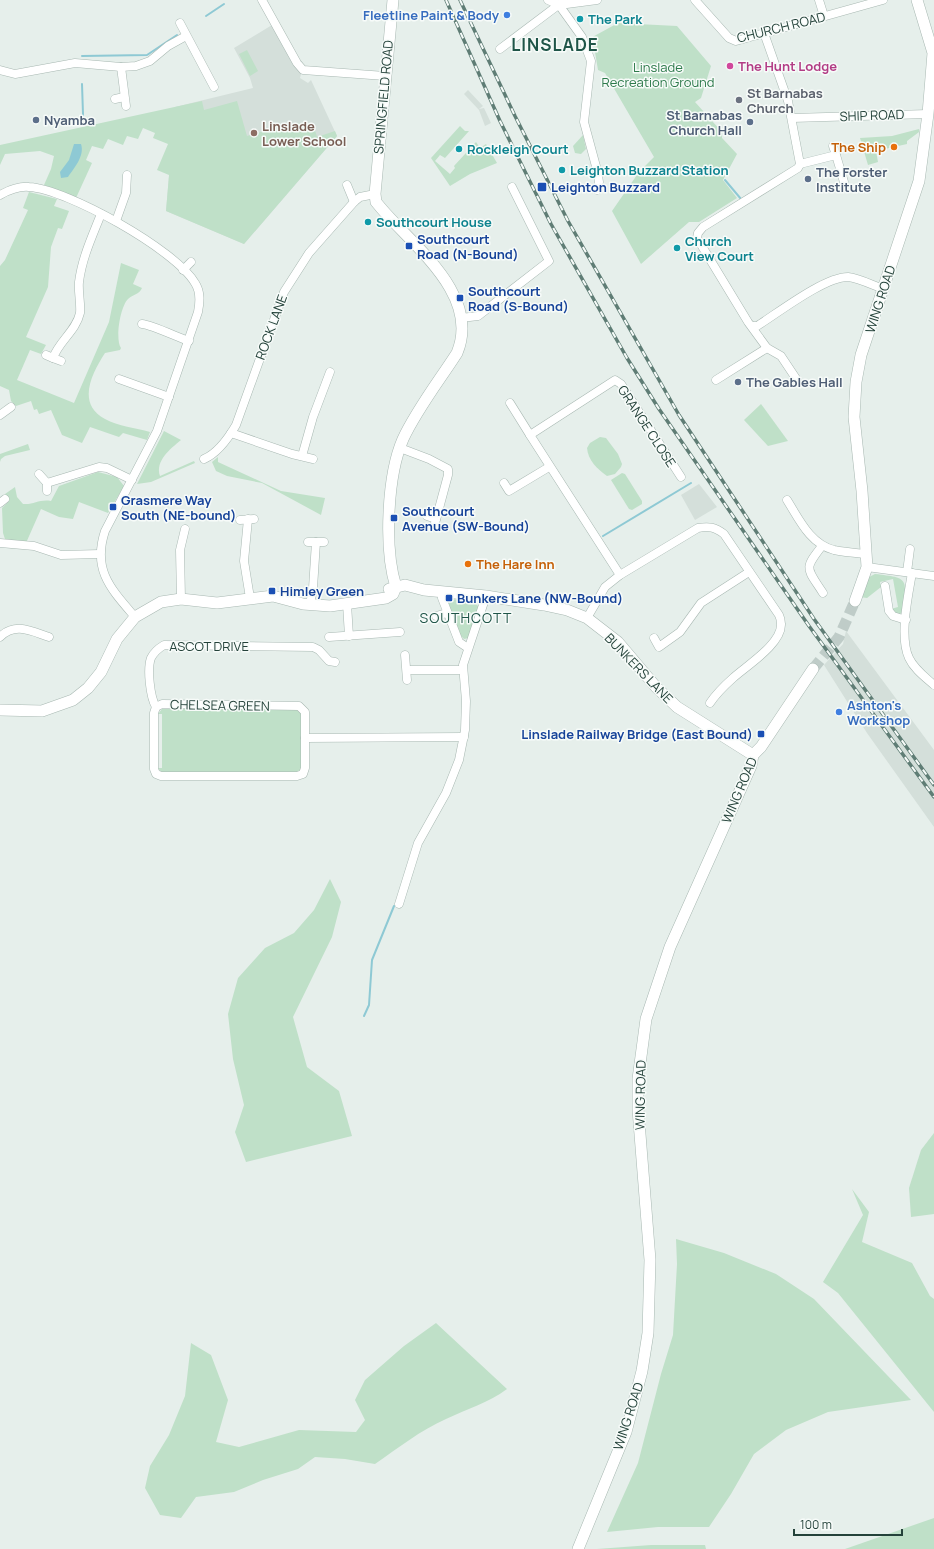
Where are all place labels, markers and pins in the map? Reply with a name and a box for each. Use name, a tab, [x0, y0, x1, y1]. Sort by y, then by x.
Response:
place label: Fleetline Paint & Body	[363, 6, 500, 24]
marker: Fleetline Paint & Body	[502, 10, 512, 20]
place label: The Park	[588, 10, 643, 28]
marker: The Park	[575, 14, 585, 24]
place label: The Hunt Lodge	[738, 57, 837, 75]
marker: The Hunt Lodge	[725, 61, 735, 71]
place label: St Barnabas Church	[747, 84, 823, 117]
marker: St Barnabas Church	[734, 95, 744, 105]
place label: St Barnabas Church Hall	[666, 106, 742, 139]
place label: Nyamba	[44, 111, 95, 129]
marker: Nyamba	[31, 115, 41, 125]
place label: Linslade Lower School	[262, 117, 346, 150]
marker: St Barnabas Church Hall	[745, 117, 755, 127]
marker: Linslade Lower School	[249, 128, 259, 138]
place label: The Ship	[831, 138, 886, 156]
place label: Rockleigh Court	[467, 140, 569, 158]
marker: The Ship	[889, 142, 899, 152]
marker: Rockleigh Court	[454, 144, 464, 154]
place label: Leighton Buzzard Station	[570, 161, 729, 179]
place label: The Forster Institute	[816, 163, 887, 196]
marker: Leighton Buzzard Station	[557, 165, 567, 175]
marker: The Forster Institute	[803, 174, 813, 184]
place label: Leighton Buzzard	[551, 178, 660, 196]
marker: Leighton Buzzard	[536, 181, 548, 193]
place label: Southcourt House	[376, 213, 492, 231]
marker: Southcourt House	[363, 217, 373, 227]
place label: Southcourt Road (N-Bound)	[417, 230, 519, 263]
place label: Church View Court	[685, 232, 754, 265]
marker: Southcourt Road (N-Bound)	[404, 241, 414, 251]
marker: Church View Court	[672, 243, 682, 253]
place label: Southcourt Road (S-Bound)	[468, 282, 569, 315]
marker: Southcourt Road (S-Bound)	[455, 293, 465, 303]
place label: The Gables Hall	[746, 373, 843, 391]
marker: The Gables Hall	[733, 377, 743, 387]
place label: Grasmere Way South (NE-bound)	[121, 491, 236, 524]
marker: Grasmere Way South (NE-bound)	[108, 502, 118, 512]
place label: Southcourt Avenue (SW-Bound)	[402, 502, 530, 535]
marker: Southcourt Avenue (SW-Bound)	[389, 513, 399, 523]
place label: The Hare Inn	[476, 555, 555, 573]
marker: The Hare Inn	[463, 559, 473, 569]
place label: Himley Green	[280, 582, 364, 600]
marker: Himley Green	[267, 586, 277, 596]
place label: Bunkers Lane (NW-Bound)	[457, 589, 623, 607]
marker: Bunkers Lane (NW-Bound)	[444, 593, 454, 603]
place label: Ashton's Workshop	[847, 696, 910, 729]
marker: Ashton's Workshop	[834, 707, 844, 717]
place label: Linslade Railway Bridge (East Bound)	[521, 725, 753, 743]
marker: Linslade Railway Bridge (East Bound)	[756, 729, 766, 739]

